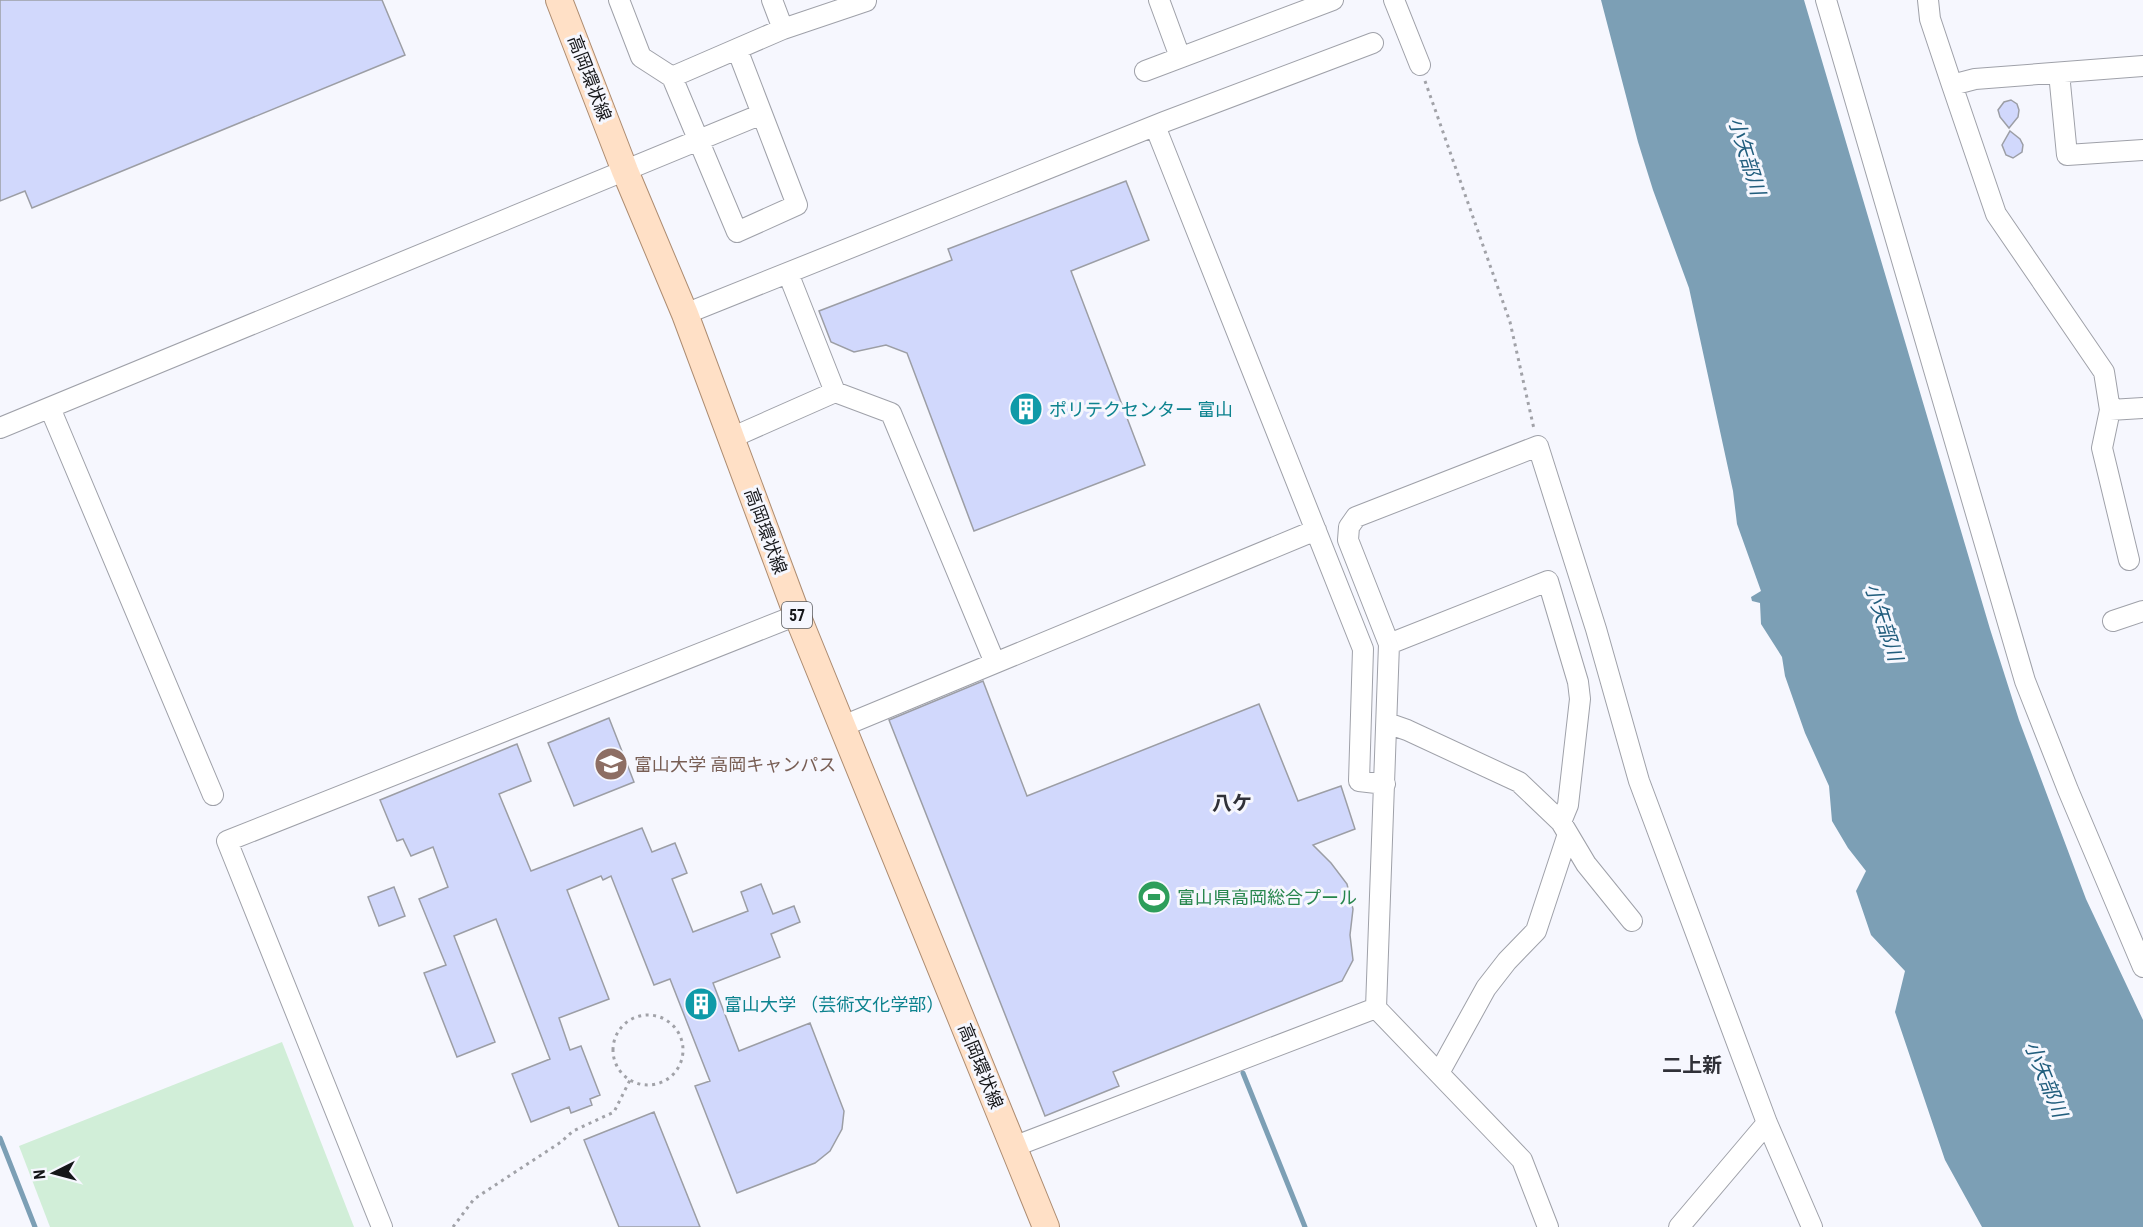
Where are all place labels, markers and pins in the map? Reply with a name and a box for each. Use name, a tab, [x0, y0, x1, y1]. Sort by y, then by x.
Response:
building icon: ポリテクセンター 富山	[1008, 391, 1044, 427]
place label: ポリテクセンター 富山	[1049, 399, 1233, 420]
school or university icon: 富山大学 高岡キャンパス	[593, 746, 629, 782]
place label: 富山大学 高岡キャンパス	[634, 754, 836, 775]
sports icon: 富山県高岡総合プール	[1136, 879, 1172, 915]
place label: 富山県高岡総合プール	[1177, 887, 1357, 908]
building icon: 富山大学 （芸術文化学部）	[683, 986, 719, 1022]
place label: 富山大学 （芸術文化学部）	[724, 994, 944, 1015]

